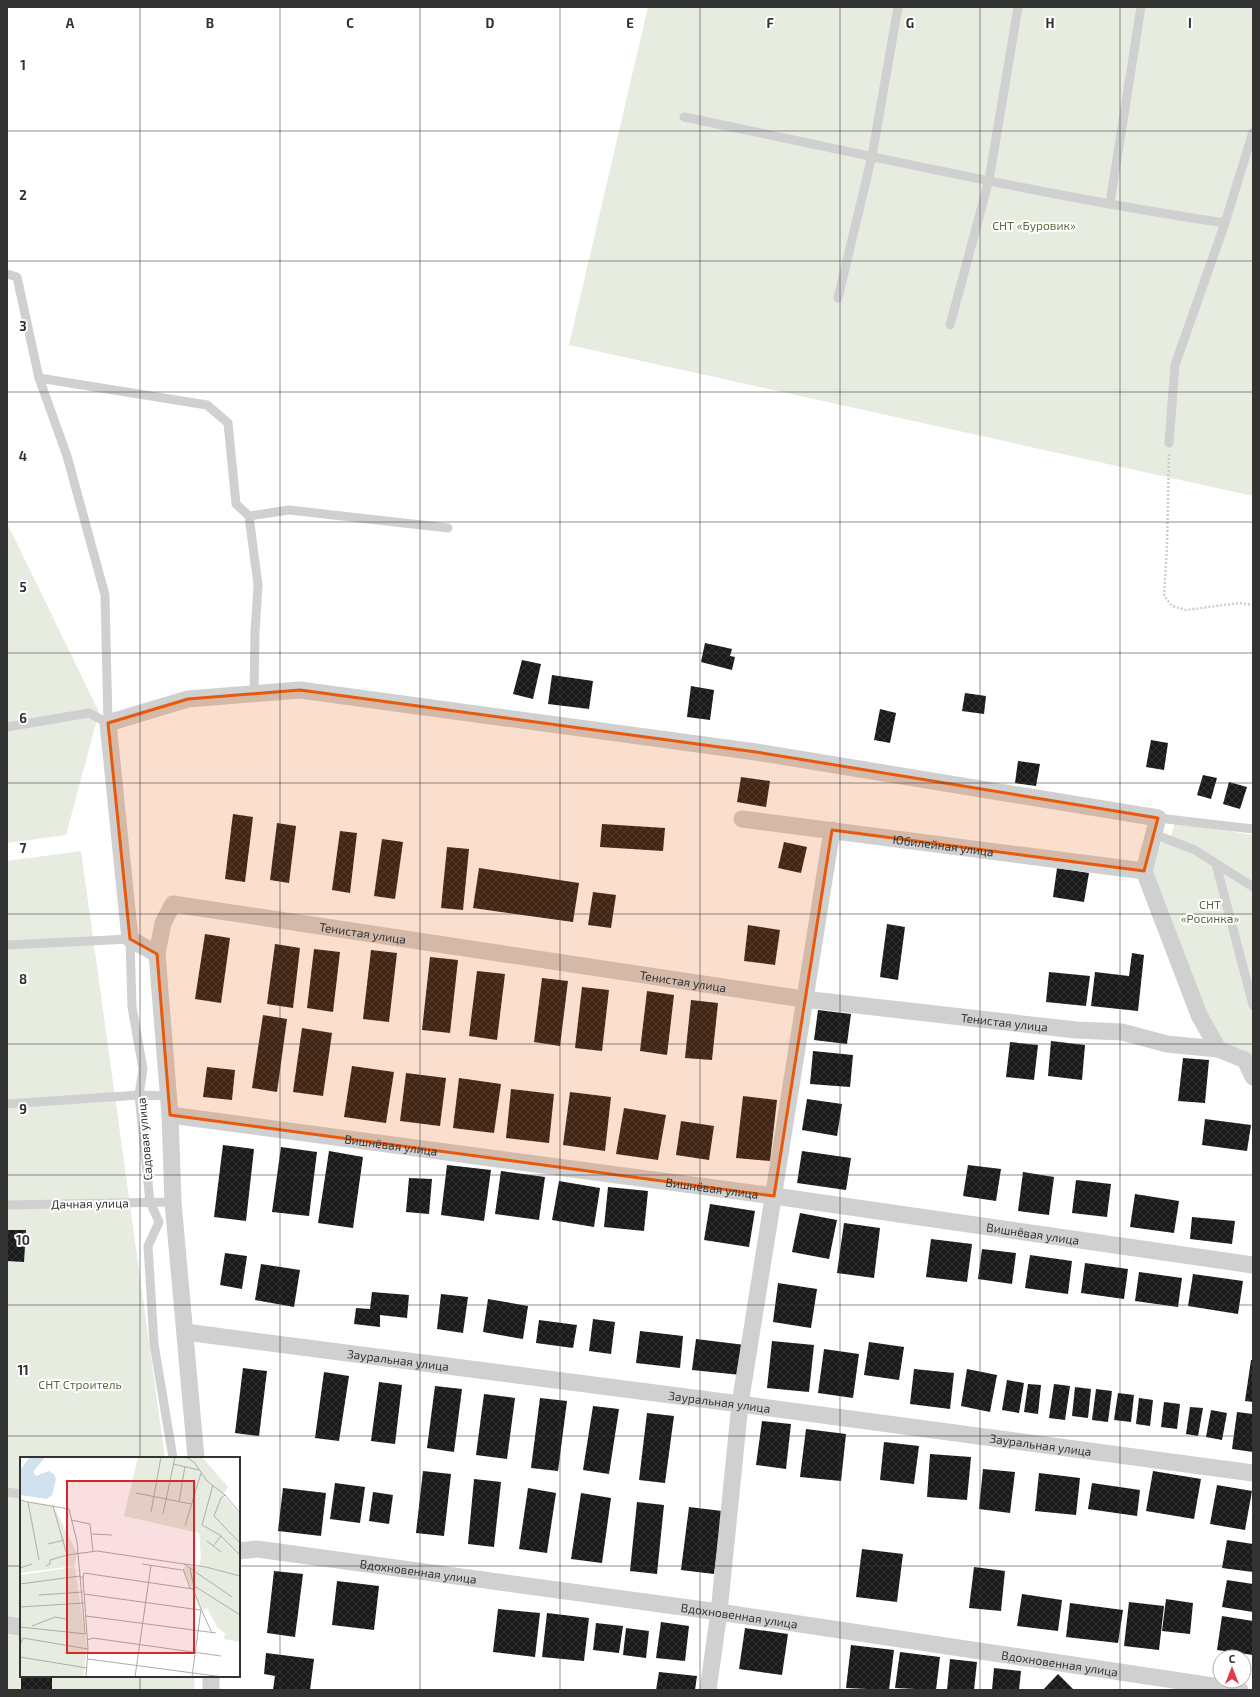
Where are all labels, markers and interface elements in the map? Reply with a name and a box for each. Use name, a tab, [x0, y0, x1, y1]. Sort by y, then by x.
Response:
text: A	[66, 15, 75, 31]
text: B	[206, 15, 214, 31]
text: C	[346, 15, 354, 31]
text: D	[486, 15, 495, 31]
text: E	[626, 15, 634, 31]
text: F	[766, 15, 774, 31]
text: G	[906, 15, 914, 31]
text: H	[1046, 15, 1055, 31]
text: I	[1188, 15, 1192, 31]
text: 1	[20, 57, 26, 73]
text: 2	[19, 187, 27, 203]
park label: СНТ «Буровик»	[992, 218, 1076, 233]
text: 3	[19, 318, 27, 334]
text: 4	[19, 448, 27, 464]
text: 5	[19, 579, 27, 595]
text: 6	[19, 710, 27, 726]
street label: Юбилейная улица	[892, 832, 995, 859]
text: 7	[20, 840, 27, 856]
park label: СНТ «Росинка»	[1181, 897, 1239, 925]
street label: Тенистая улица	[319, 919, 407, 946]
street label: Тенистая улица	[639, 967, 727, 994]
text: 8	[19, 971, 27, 987]
street label: Тенистая улица	[960, 1010, 1049, 1034]
street label: Садовая улица	[133, 1097, 156, 1181]
text: 9	[19, 1101, 27, 1117]
street label: Вишнёвая улица	[344, 1131, 438, 1158]
street label: Вишнёвая улица	[665, 1175, 760, 1201]
street label: Дачная улица	[51, 1195, 129, 1212]
street label: Вишнёвая улица	[986, 1220, 1080, 1247]
text: 10	[16, 1232, 30, 1248]
street label: Зауральная улица	[346, 1346, 450, 1373]
text: 11	[17, 1362, 29, 1378]
park label: СНТ Строитель	[38, 1377, 122, 1391]
street label: Зауральная улица	[668, 1388, 771, 1415]
street label: Зауральная улица	[989, 1431, 1092, 1458]
inset map	[20, 1457, 240, 1677]
street label: Вдохновенная улица	[359, 1556, 478, 1586]
street label: Вдохновенная улица	[680, 1600, 799, 1631]
street label: Вдохновенная улица	[1000, 1647, 1119, 1679]
north arrow	[1212, 1649, 1252, 1689]
text: С	[1229, 1652, 1236, 1665]

